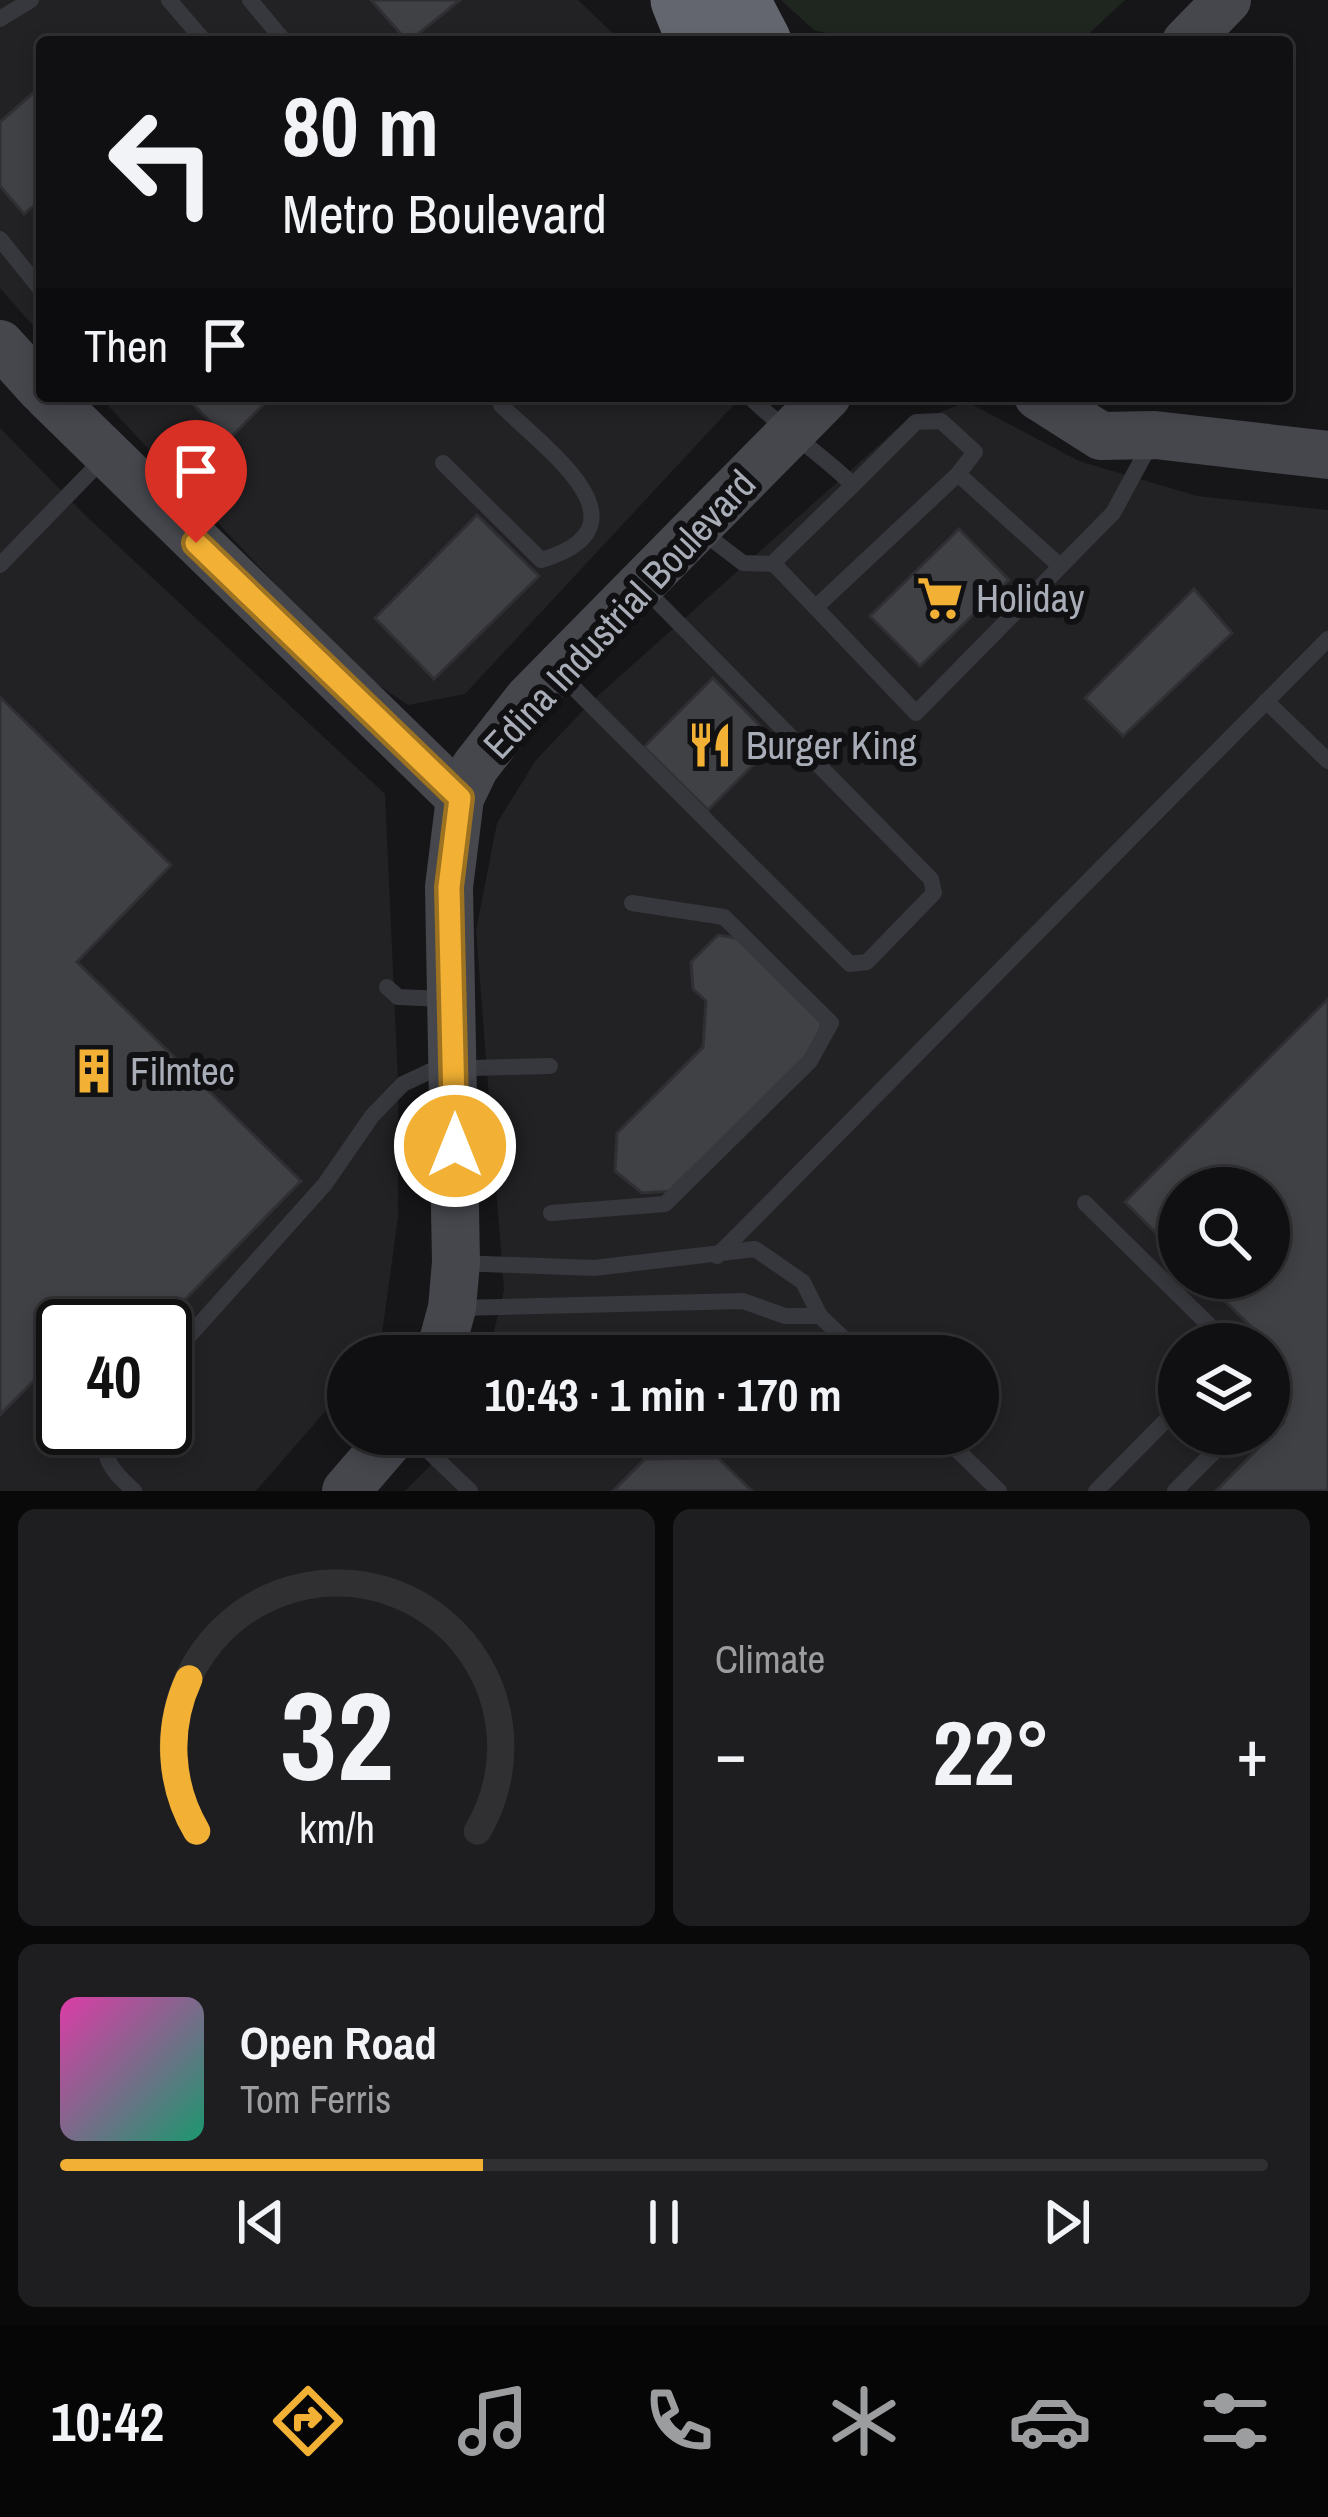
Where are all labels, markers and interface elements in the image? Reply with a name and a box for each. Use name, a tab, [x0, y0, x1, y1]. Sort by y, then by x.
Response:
text: 80 m	[282, 69, 439, 182]
icon: left	[84, 84, 240, 240]
text: Metro Boulevard	[282, 177, 607, 250]
icon: arrive	[192, 312, 258, 378]
text: Then	[84, 315, 168, 376]
pin	[145, 420, 247, 543]
icon: arrive	[163, 438, 229, 504]
street label: Edina Industrial Boulevard	[471, 458, 767, 770]
place label: Holiday	[976, 572, 1084, 624]
supermarket icon: Holiday	[915, 573, 965, 623]
place label: Burger King	[746, 719, 917, 771]
restaurant icon: Burger King	[685, 720, 735, 770]
place label: Filmtec	[130, 1045, 235, 1097]
building icon: Filmtec	[69, 1046, 119, 1096]
position arrow	[392, 1083, 518, 1209]
map controls	[1158, 1167, 1290, 1455]
button: search	[1158, 1167, 1290, 1299]
speed limit sign: 40	[36, 1299, 192, 1455]
button: layers	[1158, 1323, 1290, 1455]
text: 10:43 · 1 min · 170 m	[485, 1364, 841, 1425]
text: Climate	[715, 1633, 825, 1685]
text: 32	[280, 1651, 393, 1819]
text: 22°	[932, 1692, 1051, 1813]
text: −	[715, 1708, 747, 1797]
text: +	[1236, 1708, 1268, 1797]
text: km/h	[298, 1798, 375, 1855]
text: Open Road	[240, 2012, 437, 2073]
text: Tom Ferris	[240, 2073, 391, 2125]
icon: previous	[228, 2189, 294, 2255]
icon: pause	[631, 2189, 697, 2255]
icon: next	[1034, 2189, 1100, 2255]
icon: directions	[266, 2379, 350, 2463]
icon: music	[451, 2379, 535, 2463]
icon: phone	[637, 2379, 721, 2463]
icon: climate	[822, 2379, 906, 2463]
icon: car	[1008, 2379, 1092, 2463]
icon: filters	[1193, 2379, 1277, 2463]
text: 10:42	[51, 2385, 164, 2458]

